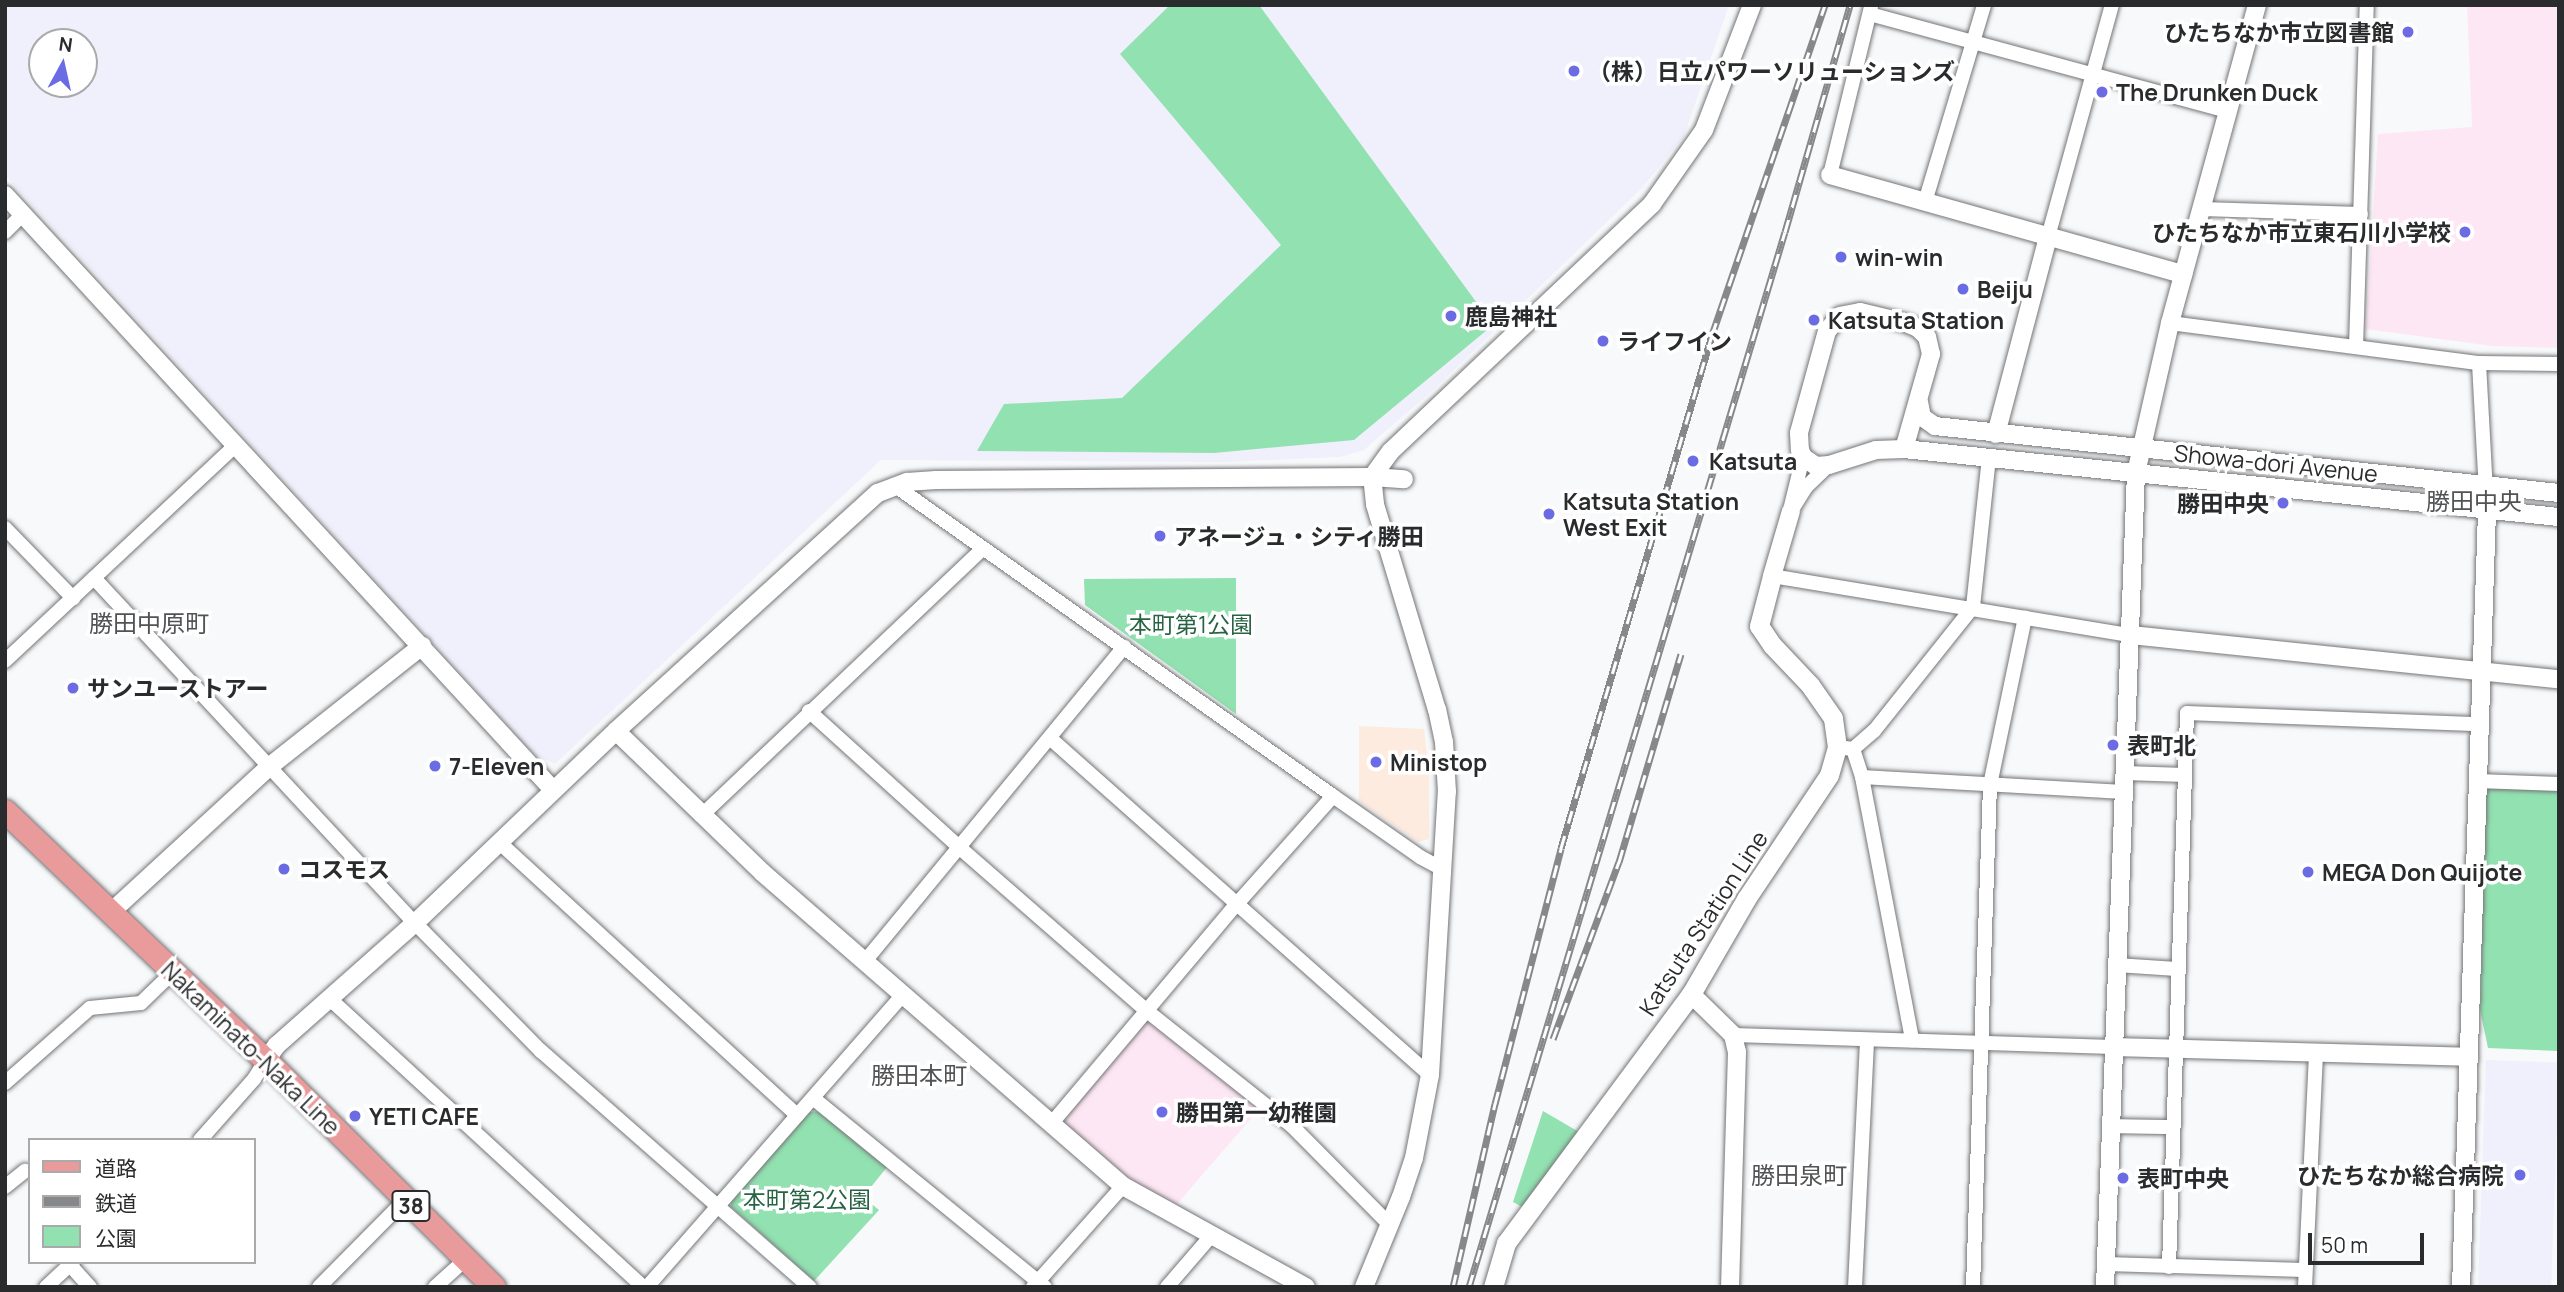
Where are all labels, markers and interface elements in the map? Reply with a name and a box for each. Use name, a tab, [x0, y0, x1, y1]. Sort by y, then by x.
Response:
place label: ひたちなか市立図書館	[2164, 18, 2394, 46]
marker: ひたちなか市立図書館	[2400, 24, 2416, 40]
north arrow	[28, 28, 98, 98]
text: N	[57, 30, 74, 58]
place label: （株）日立パワーソリューションズ	[1588, 57, 1956, 85]
marker: （株）日立パワーソリューションズ	[1566, 63, 1582, 79]
place label: The Drunken Duck	[2116, 78, 2318, 106]
marker: The Drunken Duck	[2094, 84, 2110, 100]
place label: ひたちなか市立東石川小学校	[2152, 218, 2451, 246]
marker: ひたちなか市立東石川小学校	[2457, 224, 2473, 240]
place label: win-win	[1855, 243, 1943, 271]
marker: win-win	[1833, 249, 1849, 265]
place label: Beiju	[1977, 275, 2033, 303]
marker: Beiju	[1955, 281, 1971, 297]
place label: 鹿島神社	[1465, 302, 1557, 330]
place label: Katsuta Station	[1828, 306, 2004, 334]
marker: 鹿島神社	[1443, 308, 1459, 324]
marker: Katsuta Station	[1806, 312, 1822, 328]
place label: ライフイン	[1617, 327, 1732, 355]
marker: ライフイン	[1595, 333, 1611, 349]
street label: Showa-dori Avenue	[2173, 439, 2379, 487]
place label: Katsuta	[1709, 447, 1797, 475]
marker: Katsuta	[1683, 451, 1703, 471]
place label: Katsuta Station West Exit	[1563, 487, 1739, 541]
district label: 勝田中央	[2426, 487, 2522, 515]
place label: 勝田中央	[2177, 489, 2269, 517]
marker: 勝田中央	[2275, 495, 2291, 511]
marker: Katsuta Station West Exit	[1541, 506, 1557, 522]
place label: アネージュ・シティ勝田	[1174, 522, 1427, 550]
marker: アネージュ・シティ勝田	[1152, 528, 1168, 544]
district label: 勝田中原町	[89, 609, 209, 637]
park label: 本町第1公園	[1129, 610, 1253, 638]
place label: サンユーストアー	[87, 674, 270, 702]
marker: サンユーストアー	[65, 680, 81, 696]
place label: 表町北	[2127, 731, 2196, 759]
marker: 表町北	[2105, 737, 2121, 753]
place label: Ministop	[1390, 748, 1487, 776]
place label: 7-Eleven	[449, 752, 544, 780]
marker: Ministop	[1368, 754, 1384, 770]
marker: 7-Eleven	[427, 758, 443, 774]
street label: Katsuta Station Line	[1633, 825, 1773, 1021]
place label: コスモス	[298, 855, 390, 883]
place label: MEGA Don Quijote	[2322, 858, 2522, 886]
marker: コスモス	[276, 861, 292, 877]
marker: MEGA Don Quijote	[2300, 864, 2316, 880]
street label: Nakaminato-Naka Line	[156, 956, 346, 1140]
district label: 勝田本町	[871, 1061, 967, 1089]
place label: 勝田第一幼稚園	[1176, 1098, 1337, 1126]
place label: YETI CAFE	[369, 1102, 479, 1130]
marker: 勝田第一幼稚園	[1154, 1104, 1170, 1120]
marker: YETI CAFE	[347, 1108, 363, 1124]
legend	[28, 1138, 256, 1264]
text: 道路	[95, 1154, 137, 1182]
district label: 勝田泉町	[1751, 1161, 1847, 1189]
place label: ひたちなか総合病院	[2297, 1161, 2504, 1189]
place label: 表町中央	[2137, 1164, 2229, 1192]
marker: ひたちなか総合病院	[2510, 1165, 2530, 1185]
marker: 表町中央	[2115, 1170, 2131, 1186]
park label: 本町第2公園	[743, 1185, 871, 1213]
road number: 38	[390, 1188, 432, 1224]
text: 鉄道	[95, 1189, 137, 1217]
scale bar	[2312, 1218, 2428, 1262]
text: 公園	[95, 1224, 137, 1252]
text: 50 m	[2321, 1231, 2368, 1259]

